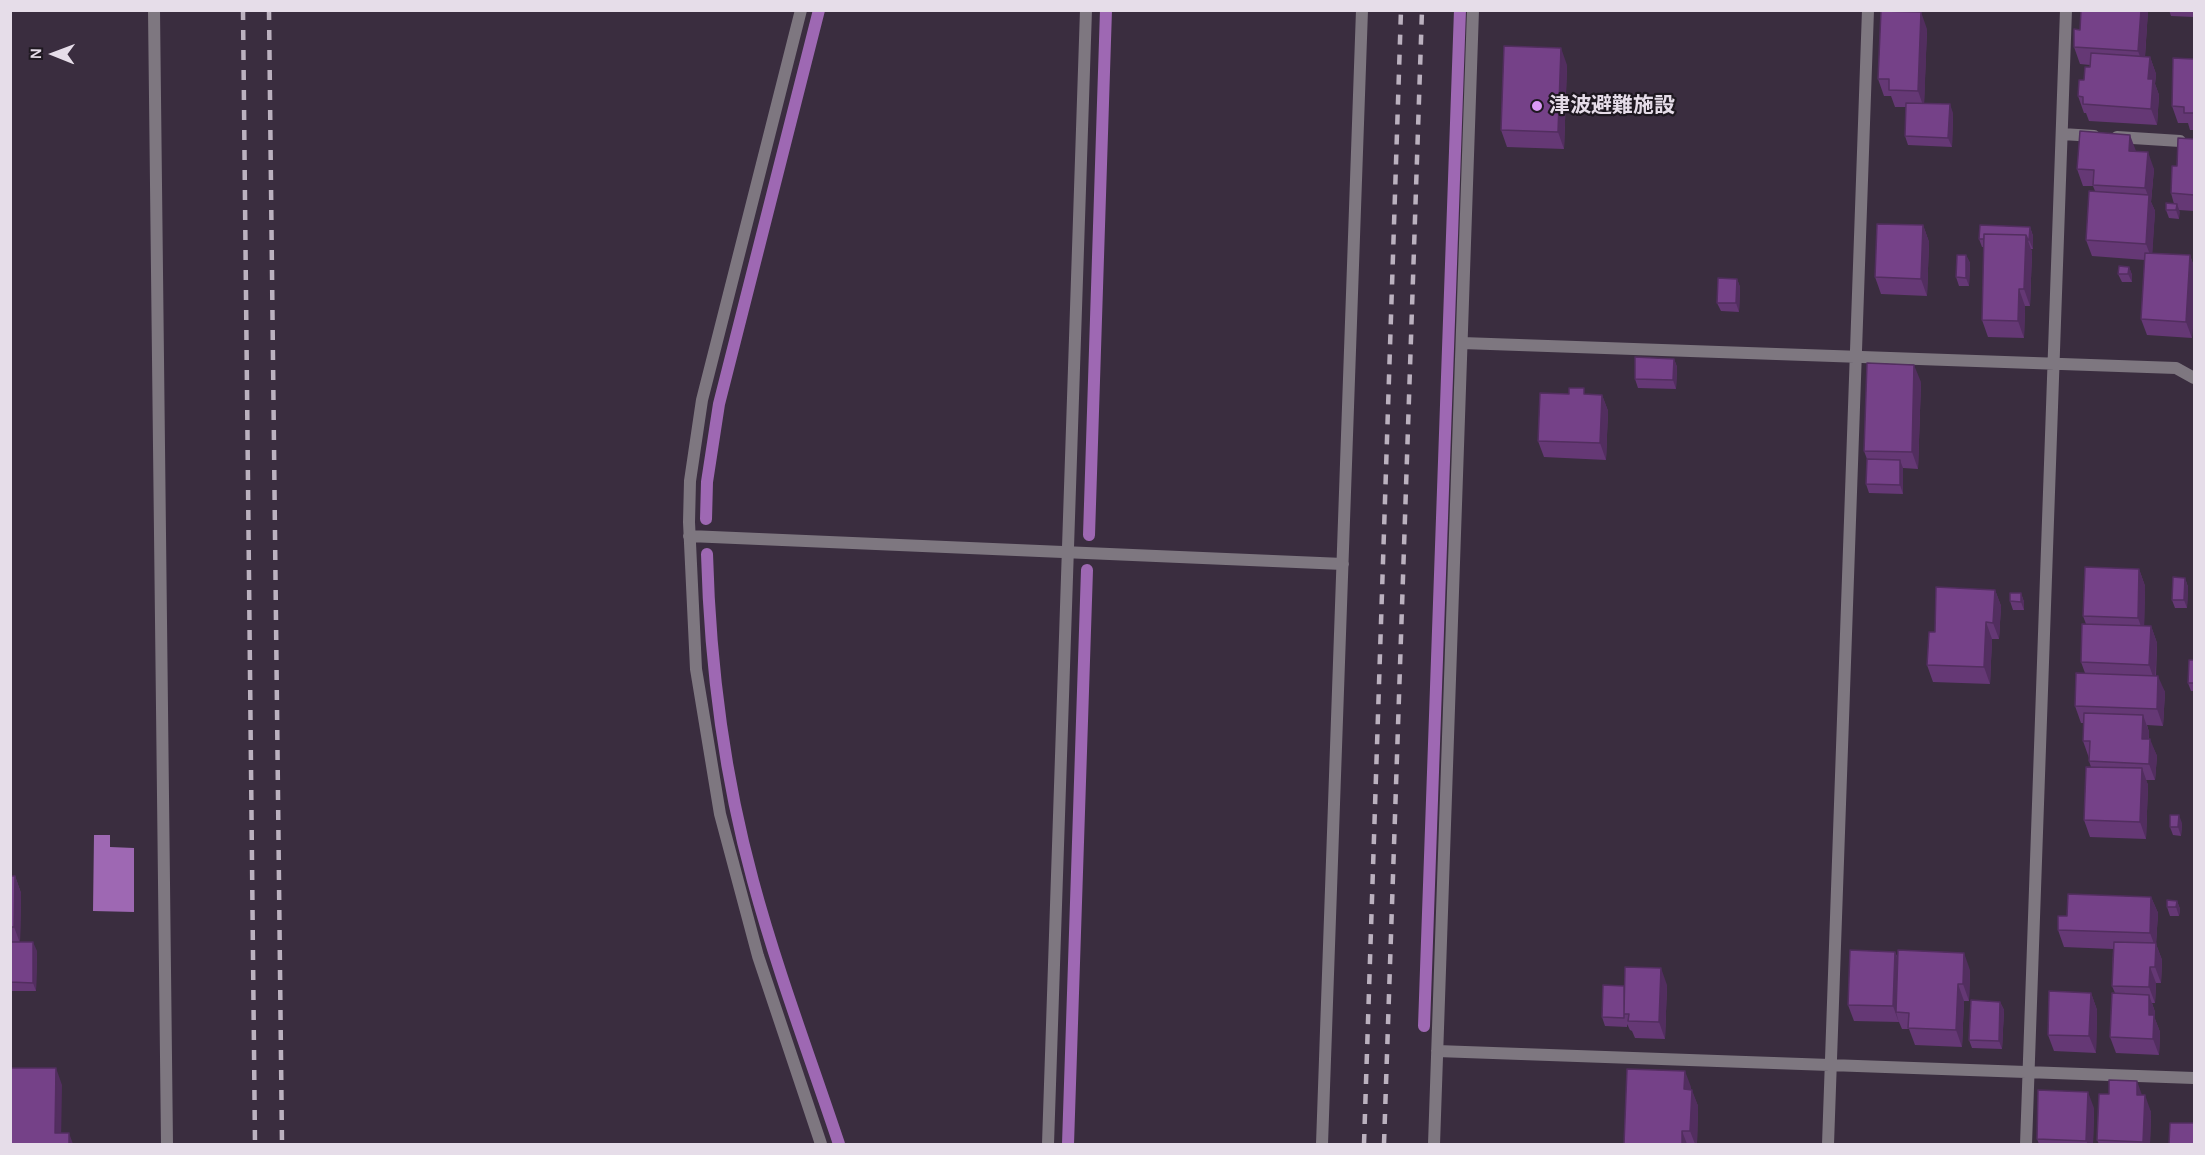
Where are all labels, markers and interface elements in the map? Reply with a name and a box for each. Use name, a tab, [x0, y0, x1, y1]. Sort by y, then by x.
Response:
north arrow	[24, 24, 84, 84]
text: N	[26, 48, 45, 60]
place label: 津波避難施設	[1549, 93, 1675, 119]
marker: 津波避難施設	[1530, 99, 1544, 113]

